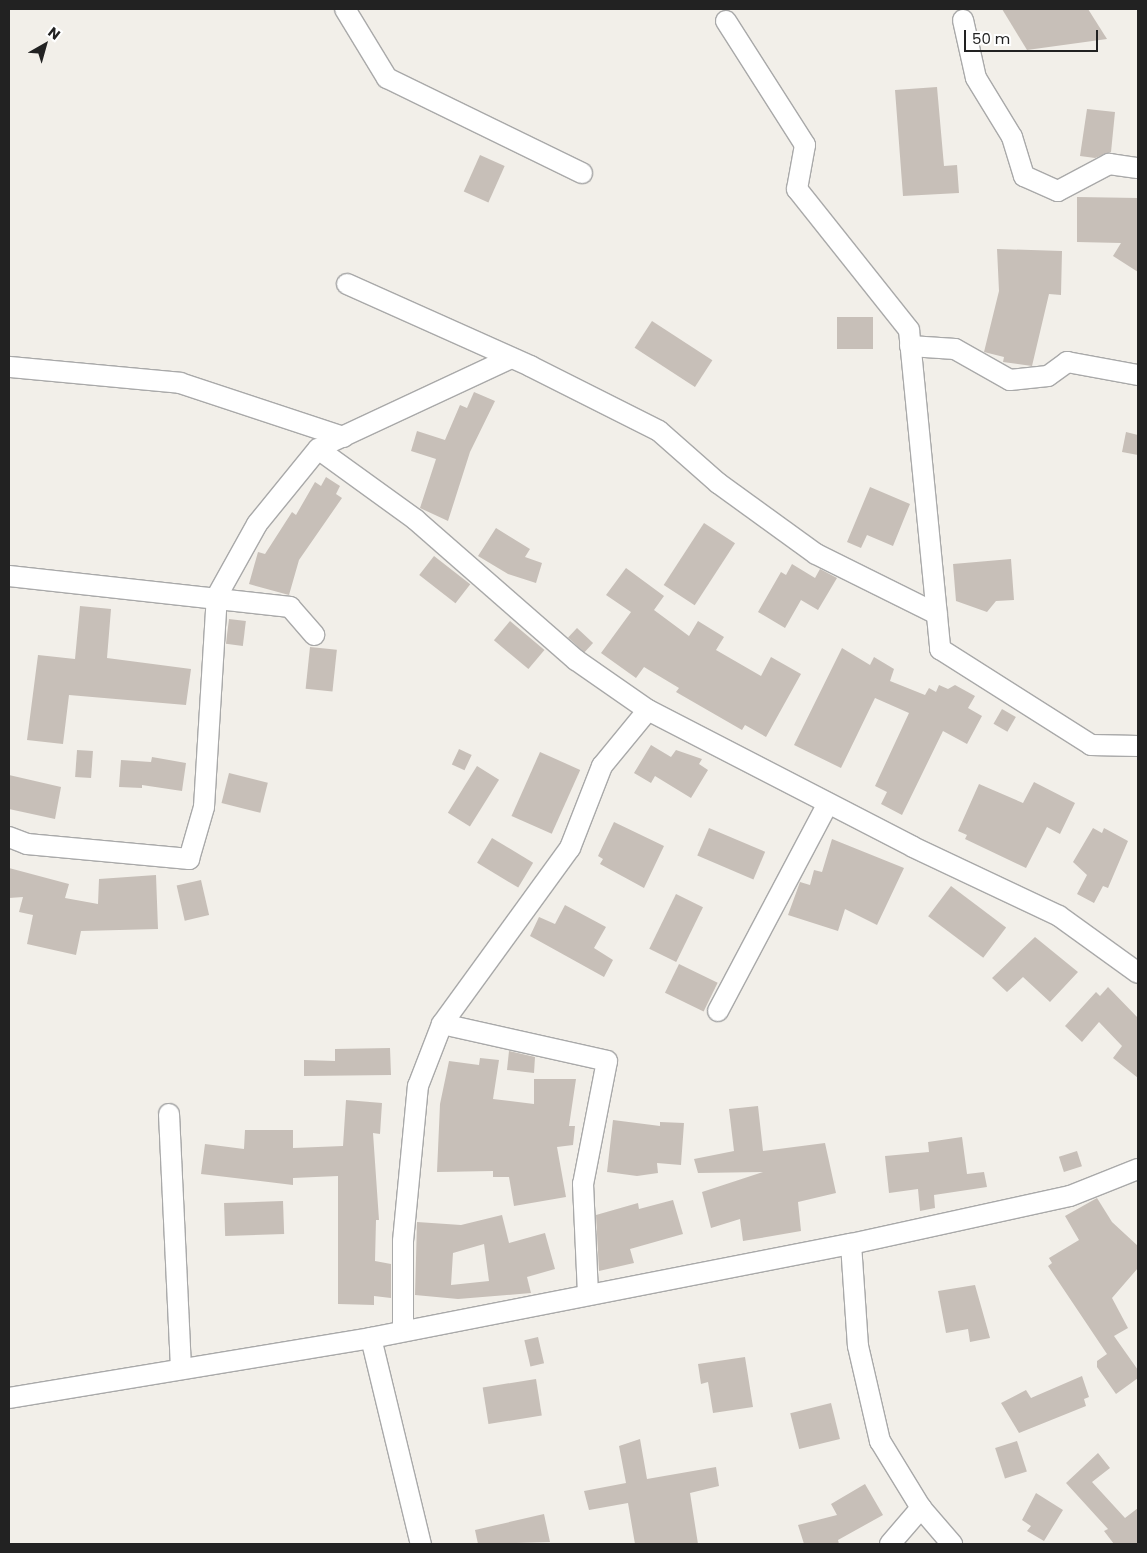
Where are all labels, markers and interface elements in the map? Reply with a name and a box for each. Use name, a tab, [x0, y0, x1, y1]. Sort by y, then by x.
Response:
north arrow	[20, 20, 70, 70]
scale bar	[967, 20, 1101, 52]
text: N	[44, 22, 65, 44]
text: 50 m	[972, 28, 1010, 49]

